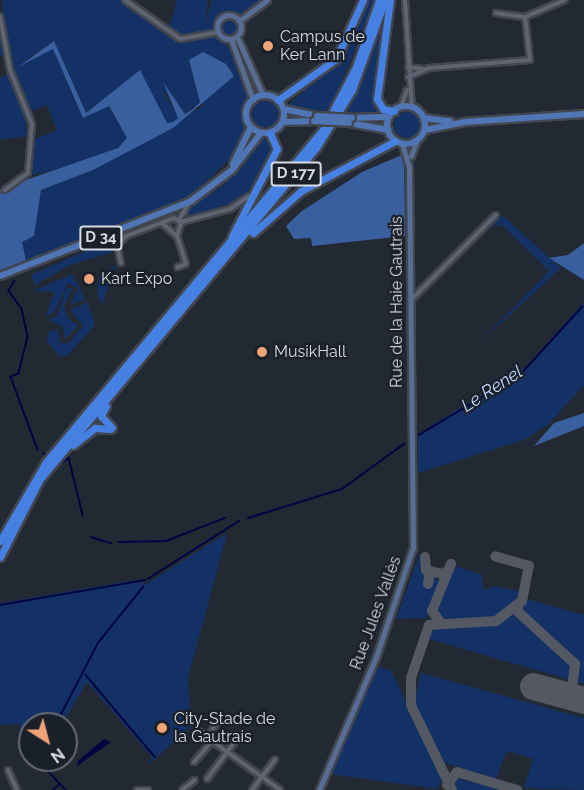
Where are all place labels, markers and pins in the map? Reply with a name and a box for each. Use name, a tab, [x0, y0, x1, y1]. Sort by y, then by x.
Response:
place label: Campus de Ker Lann	[280, 27, 365, 65]
marker: Campus de Ker Lann	[261, 39, 275, 53]
place label: Kart Expo	[101, 269, 172, 289]
marker: Kart Expo	[82, 272, 96, 286]
place label: MusikHall	[274, 342, 346, 362]
marker: MusikHall	[255, 345, 269, 359]
place label: City-Stade de la Gautrais	[174, 709, 275, 747]
marker: City-Stade de la Gautrais	[155, 721, 169, 735]

